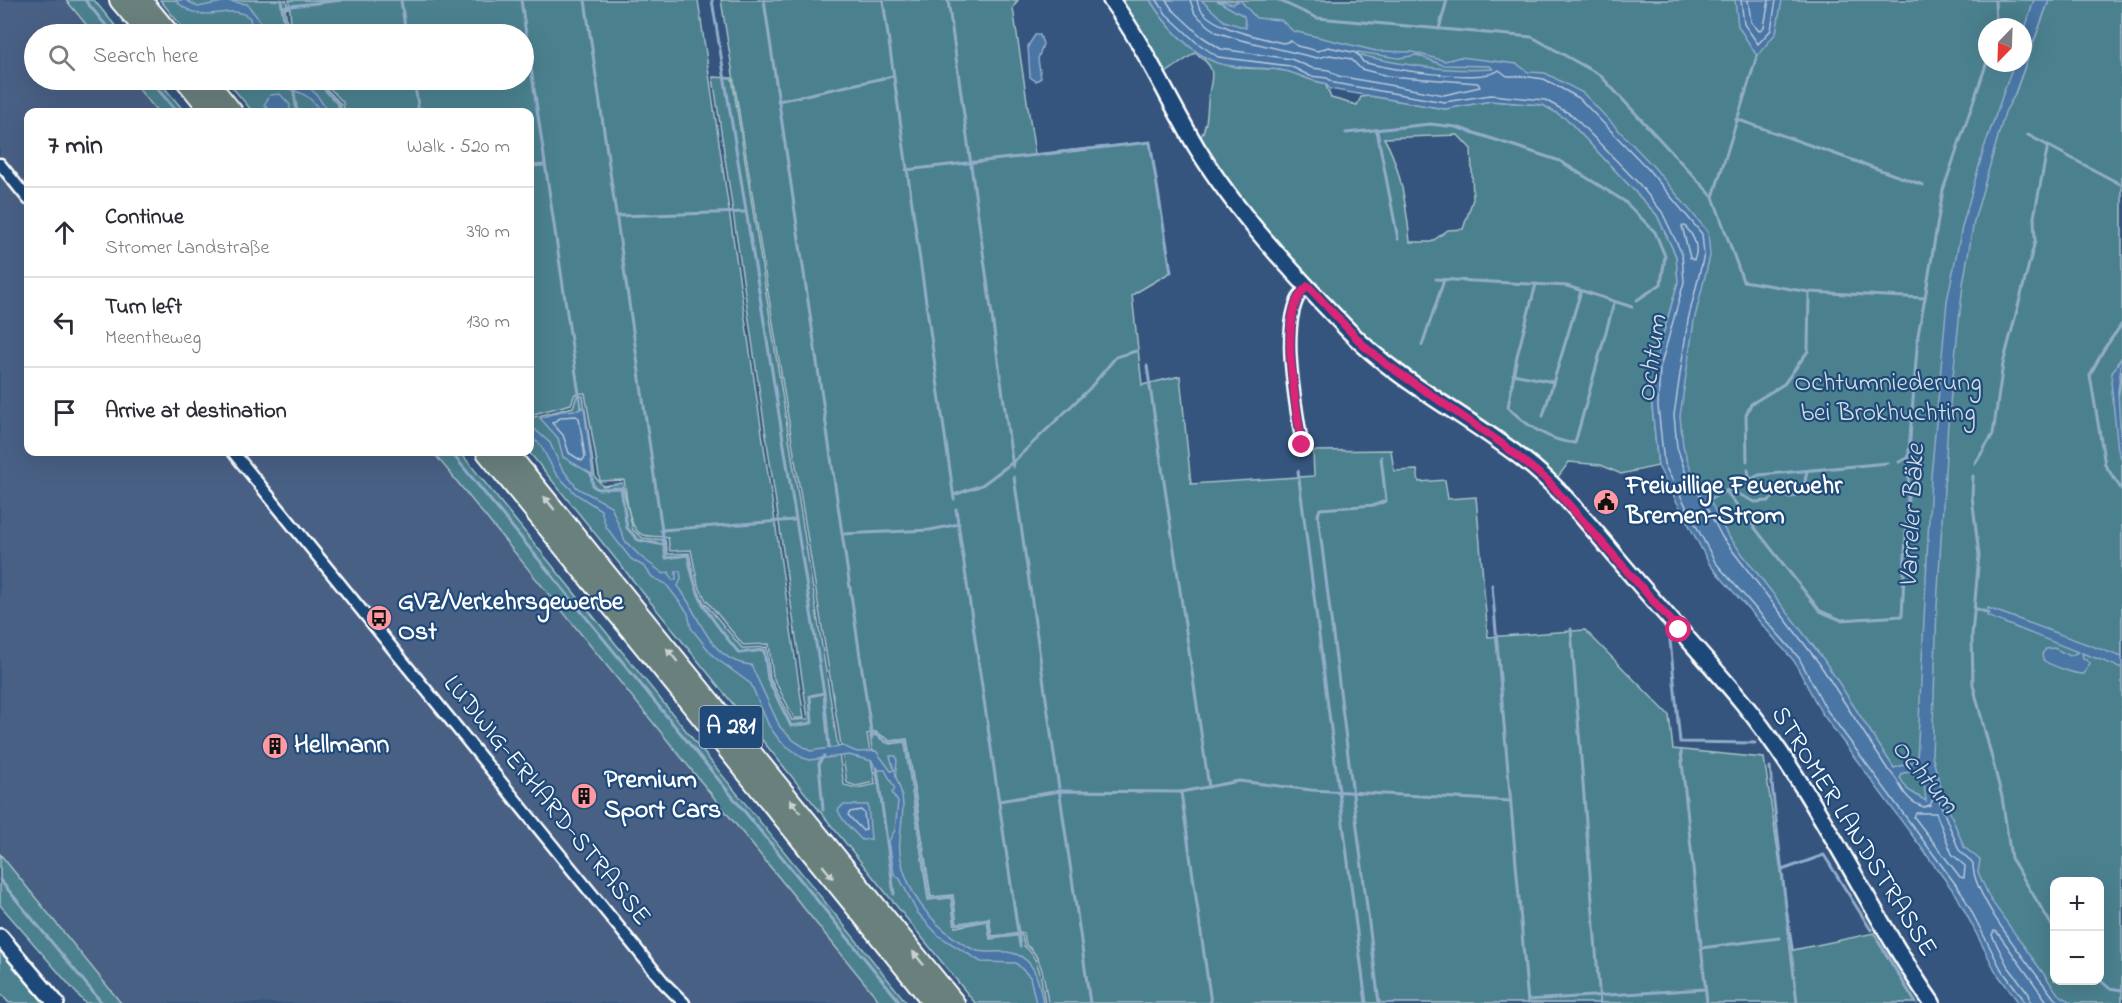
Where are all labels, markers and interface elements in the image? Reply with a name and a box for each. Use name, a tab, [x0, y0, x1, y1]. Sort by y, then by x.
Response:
north arrow	[1978, 18, 2032, 72]
search box	[24, 24, 534, 90]
icon: search	[45, 41, 78, 74]
text: Search here	[93, 41, 198, 73]
text: 7 min	[48, 128, 103, 166]
text: Walk · 520 m	[407, 133, 510, 162]
text: Continue	[105, 202, 184, 234]
icon: ahead	[48, 216, 81, 249]
text: 390 m	[467, 218, 510, 247]
text: Stromer Landstraße	[105, 234, 269, 263]
text: Turn left	[105, 292, 182, 324]
icon: left	[48, 306, 81, 339]
text: 130 m	[466, 308, 510, 337]
water label: Ochtum	[1628, 312, 1679, 405]
text: Meentheweg	[105, 324, 201, 353]
park label: Ochtumniederung bei Brokhuchting	[1794, 365, 1982, 433]
icon: arrive	[48, 396, 81, 429]
text: Arrive at destination	[105, 396, 287, 428]
route end	[1288, 431, 1314, 457]
water label: Varreler Bäke	[1890, 441, 1936, 589]
place label: Freiwillige Feuerwehr Bremen-Strom	[1624, 468, 1843, 536]
public building icon: Freiwillige Feuerwehr Bremen-Strom	[1591, 487, 1621, 517]
one-way arrow	[543, 496, 556, 511]
place label: GVZ/Verkehrsgewerbe Ost	[398, 584, 625, 652]
bus stop icon: GVZ/Verkehrsgewerbe Ost	[364, 603, 394, 633]
route start	[1665, 616, 1691, 642]
one-way arrow	[666, 647, 679, 662]
street label: LUDWIG-ERHARD-STRASSE	[433, 667, 659, 935]
street label: STROMER LANDSTRASSE	[1760, 699, 1946, 965]
road number: A 281	[700, 706, 762, 748]
place label: Hellmann	[294, 727, 390, 765]
building icon: Hellmann	[260, 731, 290, 761]
water label: Ochtum	[1881, 731, 1968, 824]
place label: Premium Sport Cars	[604, 762, 721, 830]
building icon: Premium Sport Cars	[569, 781, 599, 811]
one-way arrow	[788, 798, 801, 814]
one-way arrow	[821, 864, 834, 879]
map controls	[2050, 877, 2104, 985]
button: +	[2050, 877, 2104, 931]
button: −	[2050, 931, 2104, 985]
one-way arrow	[912, 950, 924, 965]

